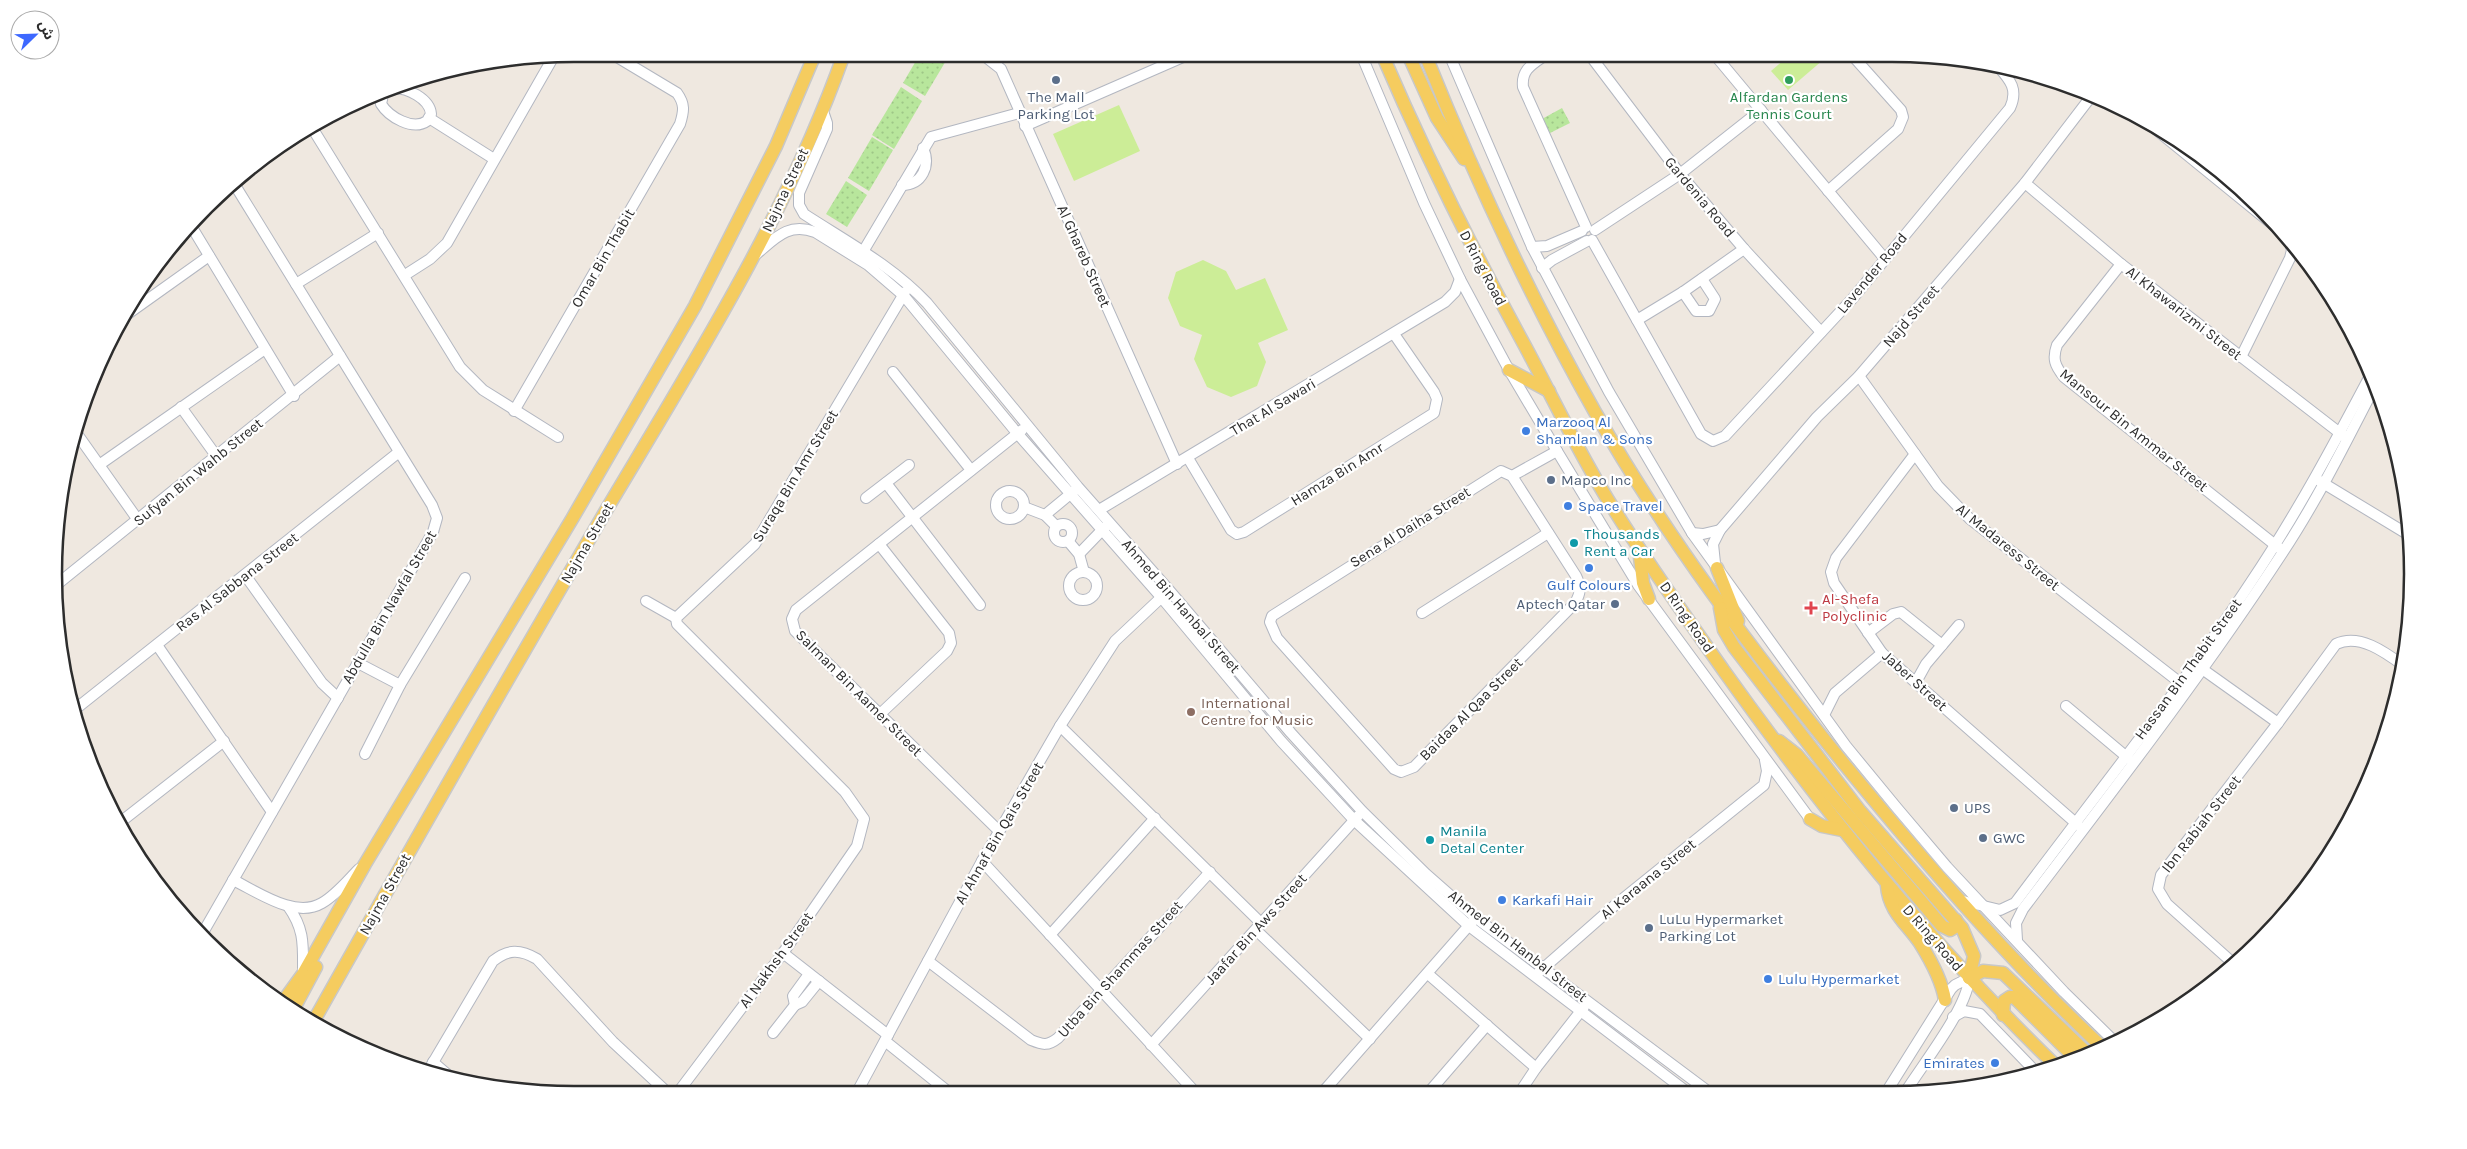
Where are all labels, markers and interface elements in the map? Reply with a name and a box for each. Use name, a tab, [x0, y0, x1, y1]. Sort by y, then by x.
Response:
north arrow	[10, 10, 60, 60]
text: ش	[35, 18, 58, 42]
marker: The Mall Parking Lot	[1050, 74, 1062, 86]
marker: Alfardan Gardens Tennis Court	[1783, 74, 1795, 86]
place label: The Mall Parking Lot	[1018, 88, 1095, 123]
place label: Alfardan Gardens Tennis Court	[1730, 88, 1848, 123]
street label: Najma Street	[758, 145, 812, 235]
street label: Gardenia Road	[1661, 153, 1739, 241]
street label: Al Ghareb Street	[1053, 202, 1115, 310]
street label: Omar Bin Thabit	[567, 205, 639, 311]
street label: D Ring Road	[1456, 227, 1510, 309]
street label: Lavender Road	[1833, 229, 1911, 317]
street label: Al Khawarizmi Street	[2122, 262, 2246, 364]
street label: Najd Street	[1879, 281, 1943, 351]
street label: Mansour Bin Ammar Street	[2056, 365, 2212, 496]
street label: That Al Sawari	[1227, 374, 1319, 440]
street label: Suraqa Bin Amr Street	[748, 406, 842, 546]
place label: Marzooq Al Shamlan & Sons	[1536, 413, 1653, 448]
street label: Sufyan Bin Wahb Street	[130, 414, 267, 530]
marker: Marzooq Al Shamlan & Sons	[1520, 425, 1532, 437]
street label: Hamza Bin Amr	[1287, 438, 1387, 510]
place label: Mapco Inc	[1561, 471, 1631, 489]
marker: Mapco Inc	[1545, 474, 1557, 486]
street label: Sena Al Daiha Street	[1346, 482, 1474, 571]
place label: Space Travel	[1578, 497, 1663, 515]
street label: Najma Street	[557, 499, 618, 587]
marker: Space Travel	[1562, 500, 1574, 512]
street label: Al Madaress Street	[1953, 500, 2064, 595]
place label: Thousands Rent a Car	[1584, 525, 1660, 560]
street label: Abdulla Bin Nawfal Street	[338, 527, 440, 687]
street label: Ras Al Sabbana Street	[172, 528, 302, 635]
street label: Ahmed Bin Hanbal Street	[1118, 535, 1244, 677]
marker: Thousands Rent a Car	[1568, 537, 1580, 549]
marker: Gulf Colours	[1583, 562, 1595, 574]
place label: Gulf Colours	[1547, 576, 1631, 594]
street label: D Ring Road	[1656, 578, 1718, 656]
place label: Al-Shefa Polyclinic	[1822, 590, 1887, 625]
place label: Aptech Qatar	[1517, 595, 1606, 613]
street label: Hassan Bin Thabit Street	[2131, 595, 2245, 743]
marker: Aptech Qatar	[1609, 598, 1621, 610]
marker: Al-Shefa Polyclinic	[1804, 601, 1818, 615]
street label: Salman Bin Aamer Street	[792, 626, 926, 760]
street label: Jaber Street	[1879, 647, 1951, 715]
street label: Baidaa Al Qaa Street	[1416, 653, 1527, 764]
place label: International Centre for Music	[1201, 694, 1313, 729]
marker: International Centre for Music	[1185, 706, 1197, 718]
street label: Al Ahnaf Bin Qais Street	[951, 758, 1047, 907]
street label: Ibn Rabiah Street	[2157, 771, 2245, 876]
place label: UPS	[1964, 799, 1991, 817]
marker: UPS	[1948, 802, 1960, 814]
place label: Manila Detal Center	[1440, 822, 1525, 857]
place label: GWC	[1993, 829, 2025, 847]
marker: GWC	[1977, 832, 1989, 844]
marker: Manila Detal Center	[1424, 834, 1436, 846]
street label: Al Karaana Street	[1597, 835, 1700, 923]
street label: Najma Street	[355, 850, 415, 938]
street label: Jaafar Bin Aws Street	[1201, 870, 1311, 988]
street label: Ahmed Bin Hanbal Street	[1445, 886, 1591, 1006]
place label: Karkafi Hair	[1512, 891, 1593, 909]
marker: Karkafi Hair	[1496, 894, 1508, 906]
street label: Utba Bin Shammas Street	[1054, 897, 1186, 1041]
street label: D Ring Road	[1899, 901, 1967, 975]
street label: Al Nakhsh Street	[735, 908, 817, 1011]
place label: LuLu Hypermarket Parking Lot	[1659, 910, 1784, 945]
marker: LuLu Hypermarket Parking Lot	[1643, 922, 1655, 934]
place label: Lulu Hypermarket	[1778, 970, 1900, 988]
marker: Lulu Hypermarket	[1762, 973, 1774, 985]
place label: Emirates	[1923, 1054, 1985, 1072]
marker: Emirates	[1989, 1057, 2001, 1069]

